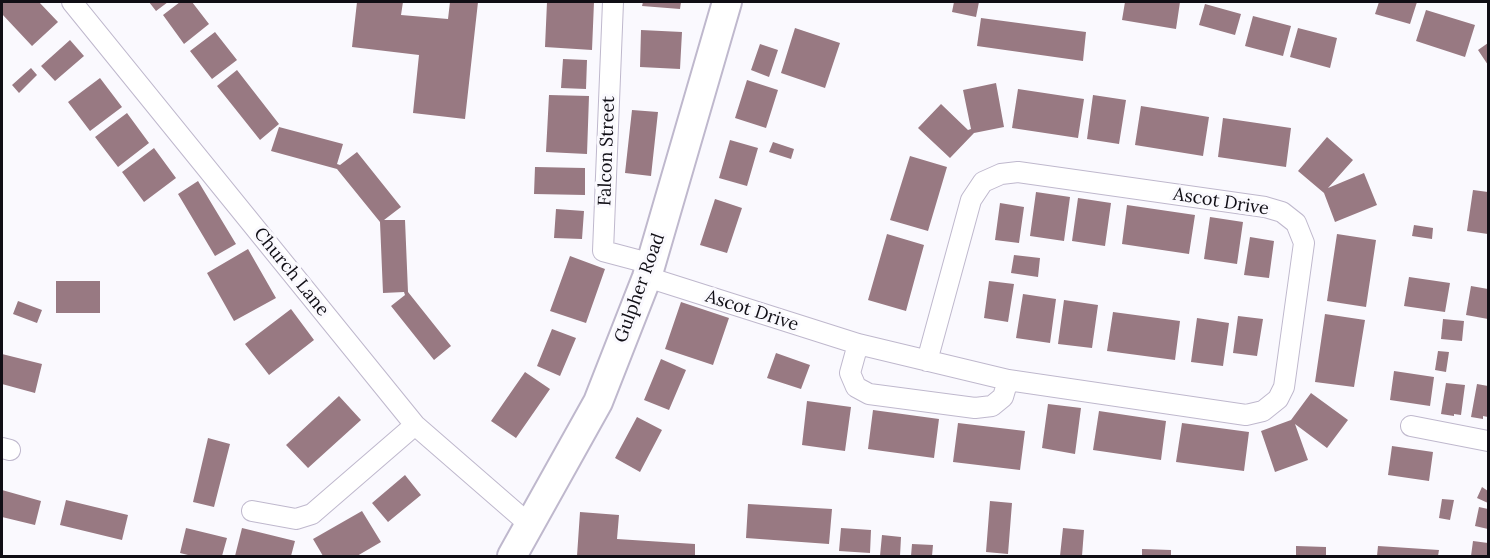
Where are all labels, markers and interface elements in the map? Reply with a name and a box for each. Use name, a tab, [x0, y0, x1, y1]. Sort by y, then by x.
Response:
street label: Falcon Street	[594, 96, 620, 206]
street label: Ascot Drive	[1172, 184, 1270, 220]
street label: Church Lane	[249, 223, 333, 321]
street label: Gulpher Road	[610, 230, 670, 346]
street label: Ascot Drive	[703, 286, 801, 336]

